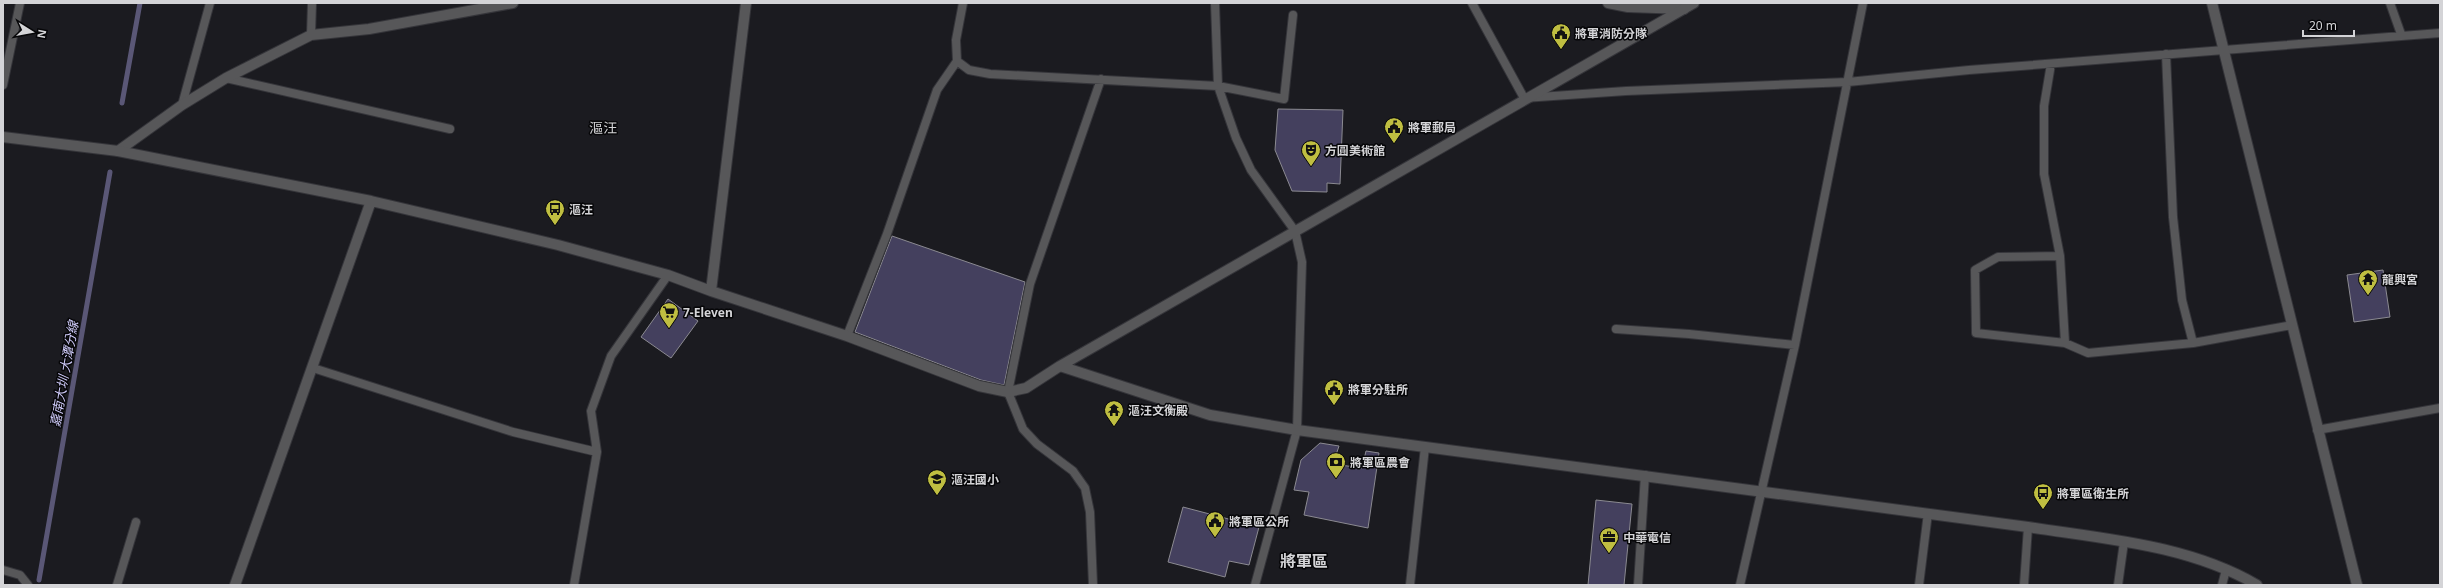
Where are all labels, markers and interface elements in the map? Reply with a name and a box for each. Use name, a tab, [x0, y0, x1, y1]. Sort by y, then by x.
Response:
north arrow	[12, 12, 52, 52]
scale bar	[2303, 12, 2354, 38]
text: 20 m	[2309, 17, 2337, 34]
public building icon: 將軍消防分隊	[1550, 22, 1572, 50]
place label: 將軍消防分隊	[1575, 25, 1647, 42]
text: N	[34, 28, 51, 40]
public building icon: 將軍郵局	[1383, 116, 1405, 144]
district label: 漚汪	[589, 118, 617, 137]
place label: 將軍郵局	[1408, 119, 1456, 136]
theatre icon: 方圓美術館	[1300, 139, 1322, 167]
place label: 方圓美術館	[1325, 142, 1385, 159]
bus stop icon: 漚汪	[544, 198, 566, 226]
place label: 漚汪	[569, 201, 593, 218]
temple icon: 龍興宮	[2357, 268, 2379, 296]
place label: 龍興宮	[2382, 271, 2418, 288]
supermarket icon: 7-Eleven	[658, 301, 680, 329]
place label: 7-Eleven	[683, 304, 733, 321]
water label: 嘉南大圳 大潭分線	[46, 318, 83, 428]
public building icon: 將軍分駐所	[1323, 378, 1345, 406]
place label: 將軍分駐所	[1348, 381, 1408, 398]
temple icon: 漚汪文衡殿	[1103, 399, 1125, 427]
place label: 漚汪文衡殿	[1128, 402, 1188, 419]
bank icon: 將軍區農會	[1325, 451, 1347, 479]
place label: 將軍區農會	[1350, 454, 1410, 471]
school or university icon: 漚汪國小	[926, 468, 948, 496]
place label: 漚汪國小	[951, 471, 999, 488]
bus stop icon: 將軍區衛生所	[2032, 482, 2054, 510]
place label: 將軍區衛生所	[2057, 485, 2129, 502]
public building icon: 將軍區公所	[1204, 510, 1226, 538]
place label: 將軍區公所	[1229, 513, 1289, 530]
office icon: 中華電信	[1598, 526, 1620, 554]
place label: 中華電信	[1623, 529, 1671, 546]
district label: 將軍區	[1280, 550, 1328, 572]

